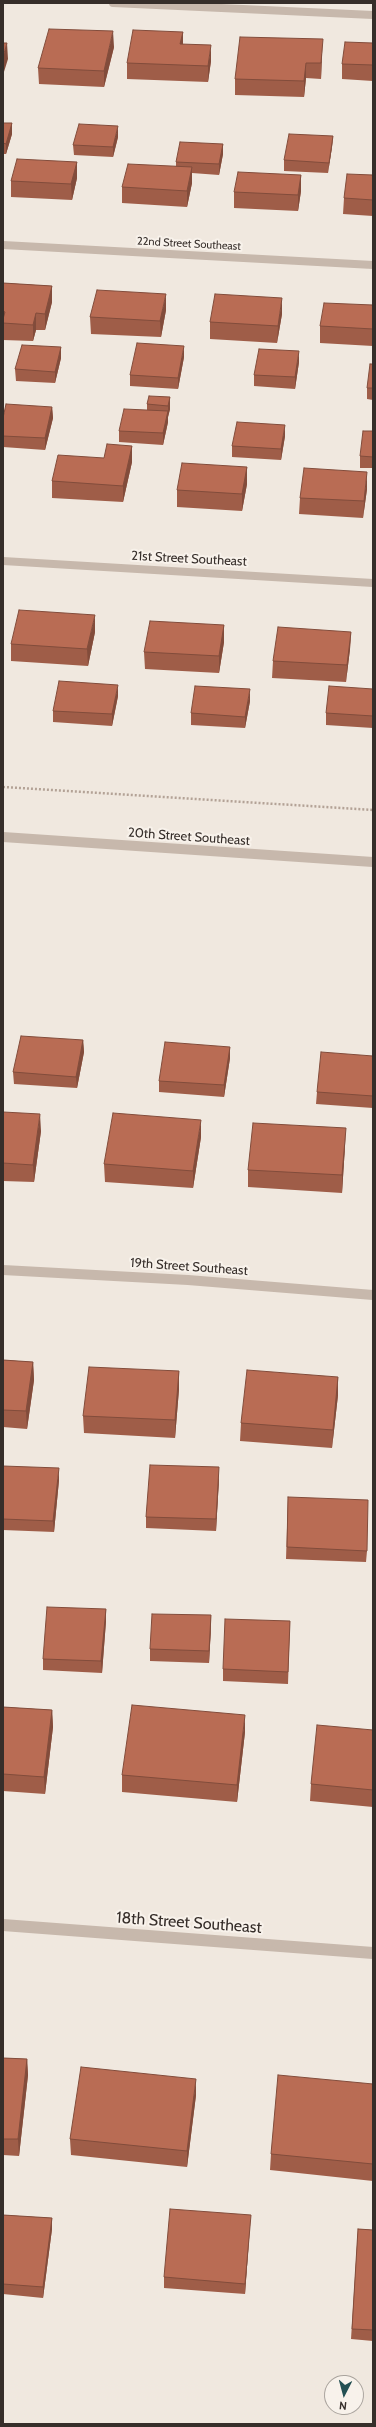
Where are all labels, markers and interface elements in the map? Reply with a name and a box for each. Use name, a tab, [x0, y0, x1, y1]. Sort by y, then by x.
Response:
street label: 22nd Street Southeast	[137, 235, 241, 253]
street label: 21st Street Southeast	[131, 548, 247, 570]
street label: 20th Street Southeast	[127, 825, 251, 849]
street label: 19th Street Southeast	[130, 1255, 248, 1279]
street label: 18th Street Southeast	[116, 1908, 262, 1938]
north arrow	[324, 2375, 364, 2415]
text: N	[338, 2399, 347, 2413]

